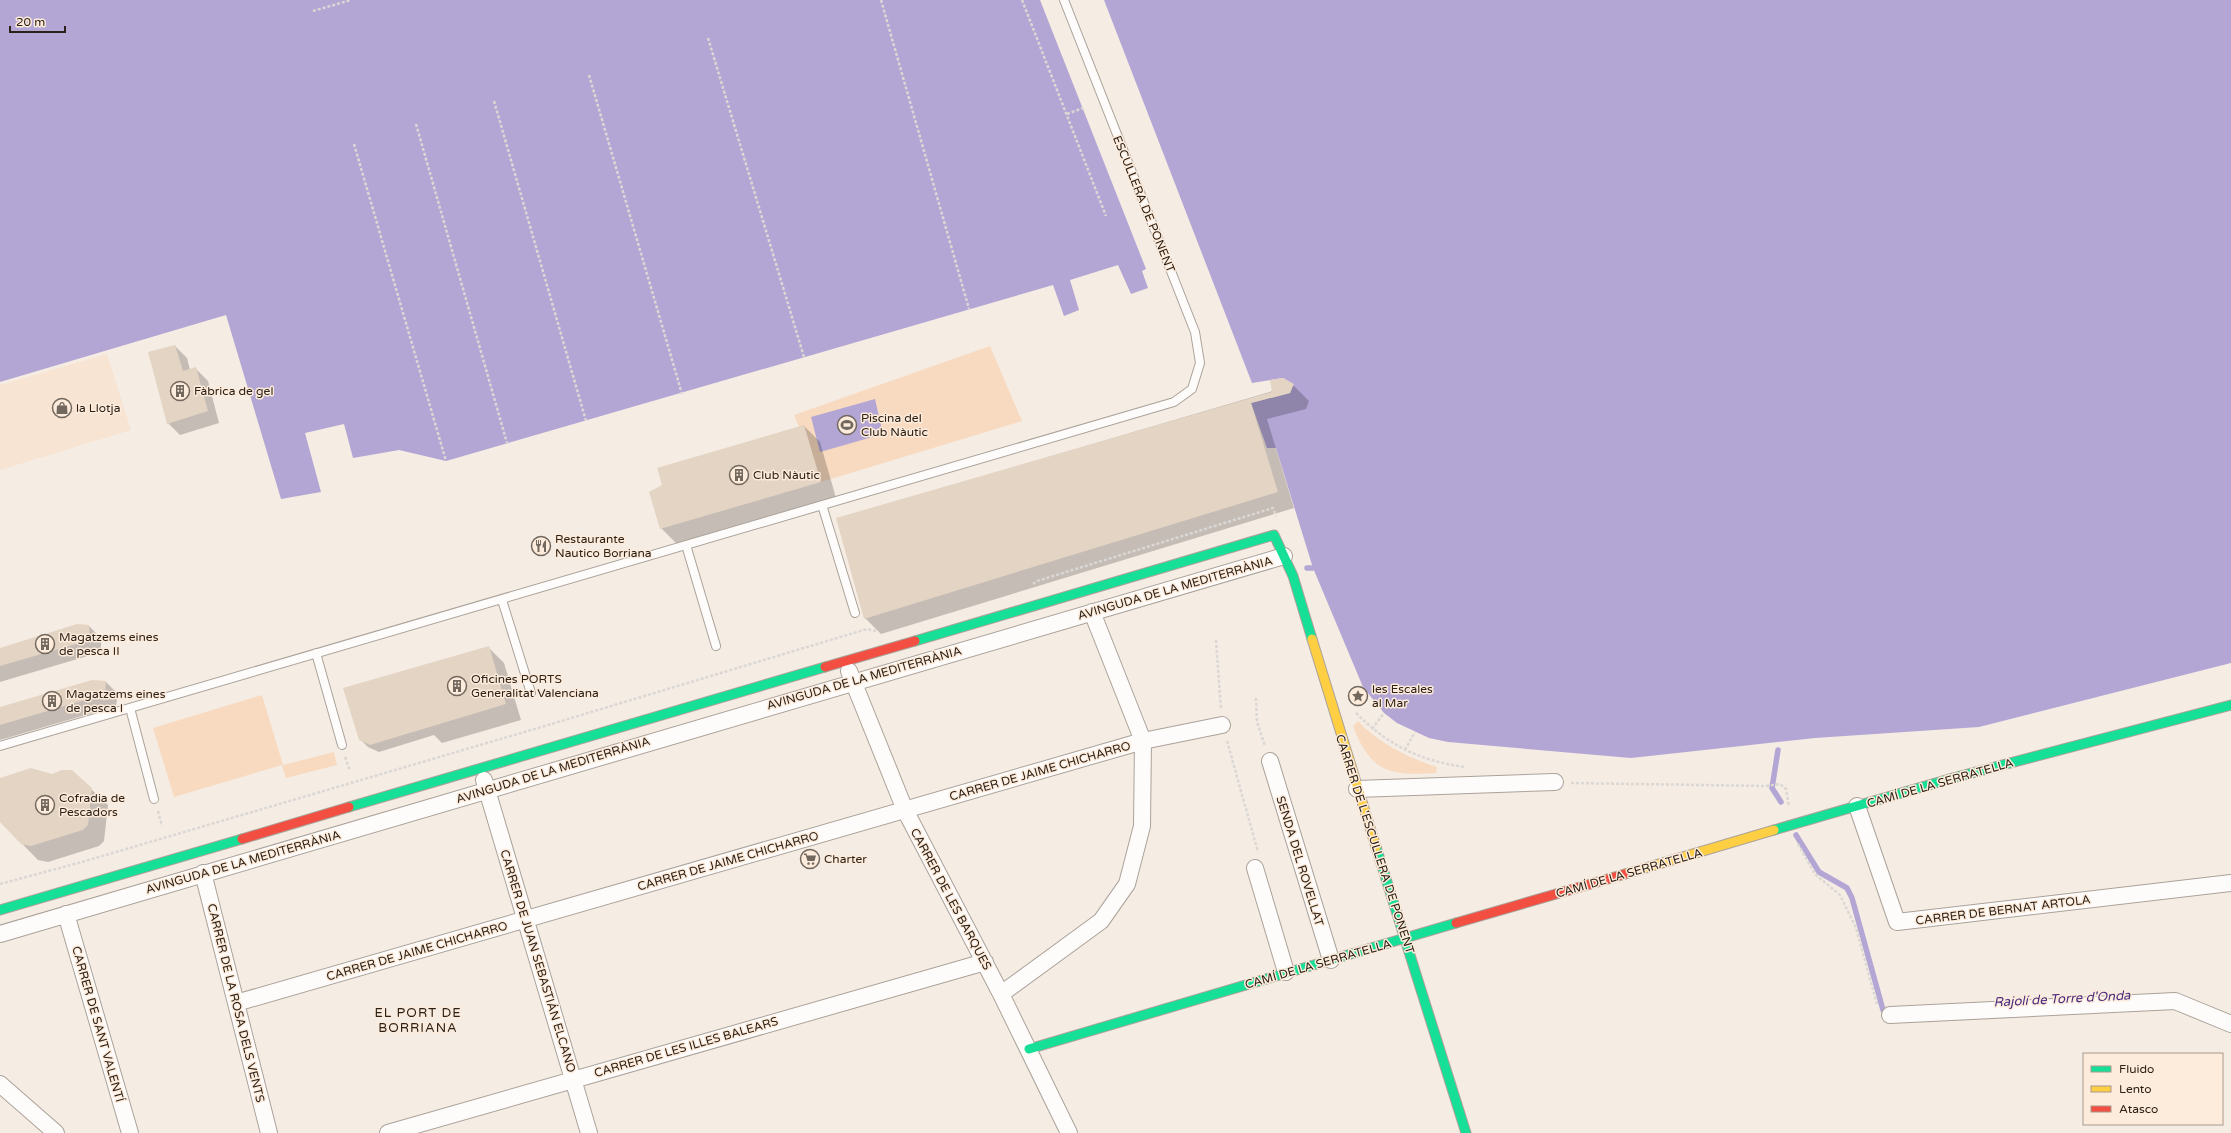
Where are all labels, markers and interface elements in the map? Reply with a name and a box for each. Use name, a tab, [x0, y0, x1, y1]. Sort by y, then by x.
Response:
scale bar	[10, 8, 65, 34]
text: 20 m	[16, 15, 45, 29]
street label: ESCULLERA DE PONENT	[1110, 133, 1178, 275]
building icon: Fàbrica de gel	[169, 380, 191, 402]
place label: Fàbrica de gel	[194, 384, 273, 398]
shop icon: la Llotja	[51, 397, 73, 419]
place label: la Llotja	[76, 401, 120, 415]
place label: Piscina del Club Nàutic	[861, 411, 928, 439]
sports icon: Piscina del Club Nàutic	[836, 414, 858, 436]
building icon: Club Nàutic	[728, 464, 750, 486]
place label: Club Nàutic	[753, 468, 820, 482]
place label: Restaurante Nautico Borriana	[555, 532, 652, 560]
restaurant icon: Restaurante Nautico Borriana	[530, 535, 552, 557]
street label: AVINGUDA DE LA MEDITERRÀNIA	[1076, 553, 1274, 623]
place label: Magatzems eines de pesca II	[59, 630, 159, 658]
building icon: Magatzems eines de pesca II	[34, 633, 56, 655]
street label: AVINGUDA DE LA MEDITERRÀNIA	[765, 643, 963, 713]
place label: Oficines PORTS Generalitat Valenciana	[471, 672, 599, 700]
building icon: Oficines PORTS Generalitat Valenciana	[446, 675, 468, 697]
place label: les Escales al Mar	[1372, 682, 1433, 710]
place icon: les Escales al Mar	[1347, 685, 1369, 707]
place label: Magatzems eines de pesca I	[66, 687, 166, 715]
building icon: Magatzems eines de pesca I	[41, 690, 63, 712]
street label: CARRER DE L'ESCULLERA DE PONENT	[1333, 733, 1417, 956]
street label: AVINGUDA DE LA MEDITERRÀNIA	[454, 734, 652, 806]
street label: CARRER DE JAIME CHICHARRO	[948, 738, 1132, 804]
street label: CAMÍ DE LA SERRATELLA	[1865, 755, 2015, 811]
place label: Cofradia de Pescadors	[59, 791, 125, 819]
building icon: Cofradia de Pescadors	[34, 794, 56, 816]
street label: SENDA DEL ROVELLAT	[1273, 794, 1327, 928]
street label: CARRER DE LES BARQUES	[908, 826, 994, 972]
street label: AVINGUDA DE LA MEDITERRÀNIA	[144, 827, 342, 897]
street label: CARRER DE JAIME CHICHARRO	[636, 828, 820, 894]
street label: CAMÍ DE LA SERRATELLA	[1554, 845, 1704, 901]
street label: CARRER DE JUAN SEBASTIÁN ELCANO	[497, 848, 579, 1074]
supermarket icon: Charter	[799, 848, 821, 870]
place label: Charter	[824, 852, 867, 866]
street label: CARRER DE BERNAT ARTOLA	[1915, 892, 2091, 928]
street label: CARRER DE LA ROSA DELS VENTS	[204, 902, 268, 1104]
street label: CARRER DE JAIME CHICHARRO	[325, 918, 509, 984]
street label: CAMÍ DE LA SERRATELLA	[1243, 936, 1393, 992]
street label: CARRER DE SANT VALENTÍ	[69, 944, 127, 1104]
water label: Rajolí de Torre d'Onda	[1993, 987, 2132, 1011]
district label: EL PORT DE BORRIANA	[374, 1005, 462, 1036]
street label: CARRER DE LES ILLES BALEARS	[592, 1014, 780, 1080]
legend	[2083, 1053, 2223, 1125]
text: Fluido	[2119, 1062, 2154, 1076]
text: Lento	[2119, 1082, 2152, 1096]
text: Atasco	[2119, 1102, 2158, 1116]

